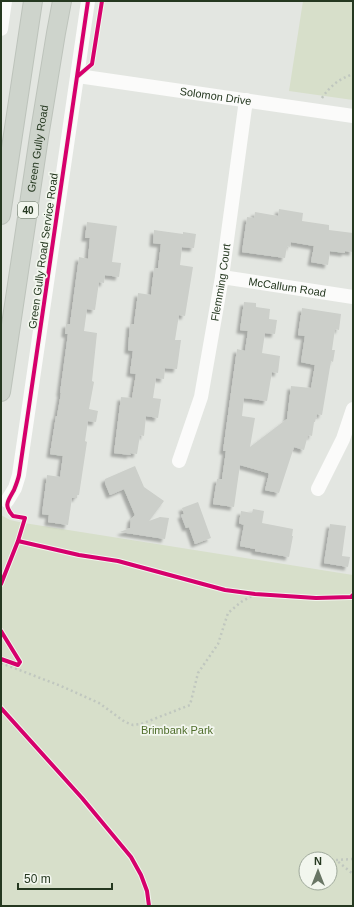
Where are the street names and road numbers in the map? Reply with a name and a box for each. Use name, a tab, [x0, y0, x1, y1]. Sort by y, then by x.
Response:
street label: Solomon Drive	[179, 85, 252, 107]
street label: Green Gully Road	[25, 104, 50, 193]
street label: Green Gully Road Service Road	[26, 172, 60, 330]
road number: 40	[18, 202, 38, 218]
street label: Flemming Court	[208, 243, 232, 322]
street label: McCallum Road	[248, 275, 327, 299]

